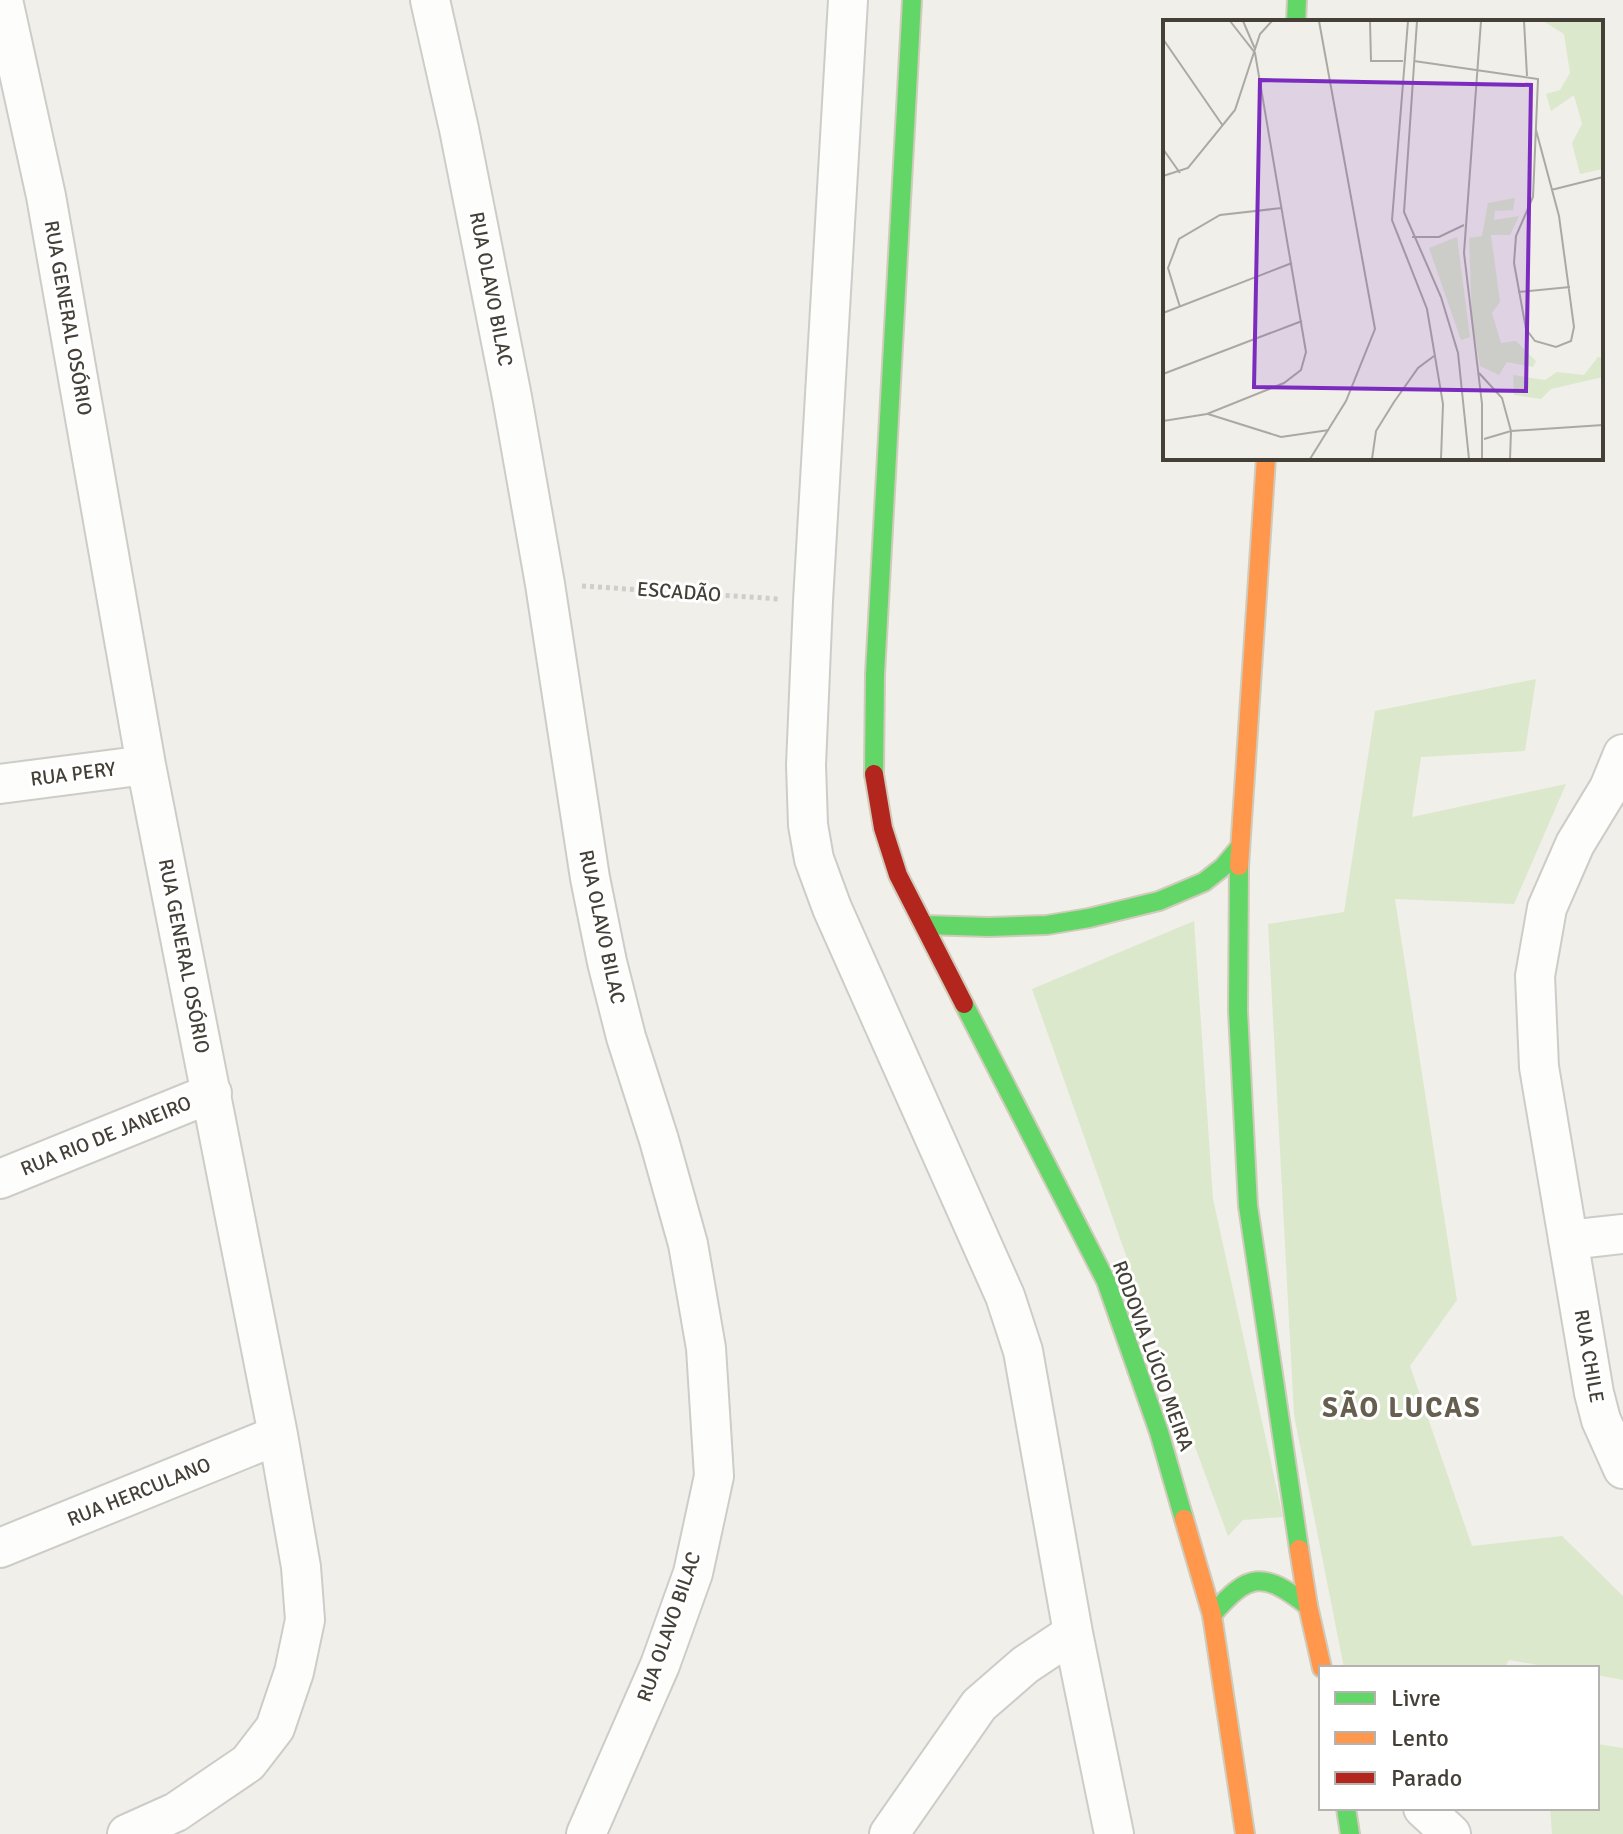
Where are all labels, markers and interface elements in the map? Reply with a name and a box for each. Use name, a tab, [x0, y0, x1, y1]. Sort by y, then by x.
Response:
inset map	[1163, 20, 1603, 460]
street label: RUA OLAVO BILAC	[464, 210, 518, 368]
street label: RUA GENERAL OSÓRIO	[39, 218, 97, 418]
street label: ESCADÃO	[636, 577, 722, 607]
street label: RUA PERY	[29, 756, 117, 792]
street label: RUA OLAVO BILAC	[573, 848, 631, 1006]
street label: RUA GENERAL OSÓRIO	[153, 857, 215, 1055]
street label: RUA RIO DE JANEIRO	[17, 1090, 195, 1182]
street label: RODOVIA LÚCIO MEIRA	[1107, 1257, 1199, 1455]
street label: RUA CHILE	[1568, 1307, 1610, 1405]
district label: SÃO LUCAS	[1322, 1390, 1482, 1425]
street label: RUA HERCULANO	[64, 1452, 214, 1532]
street label: RUA OLAVO BILAC	[632, 1549, 706, 1705]
legend	[1319, 1666, 1599, 1810]
text: Livre	[1391, 1683, 1441, 1713]
text: Lento	[1391, 1723, 1449, 1753]
text: Parado	[1391, 1763, 1462, 1793]

